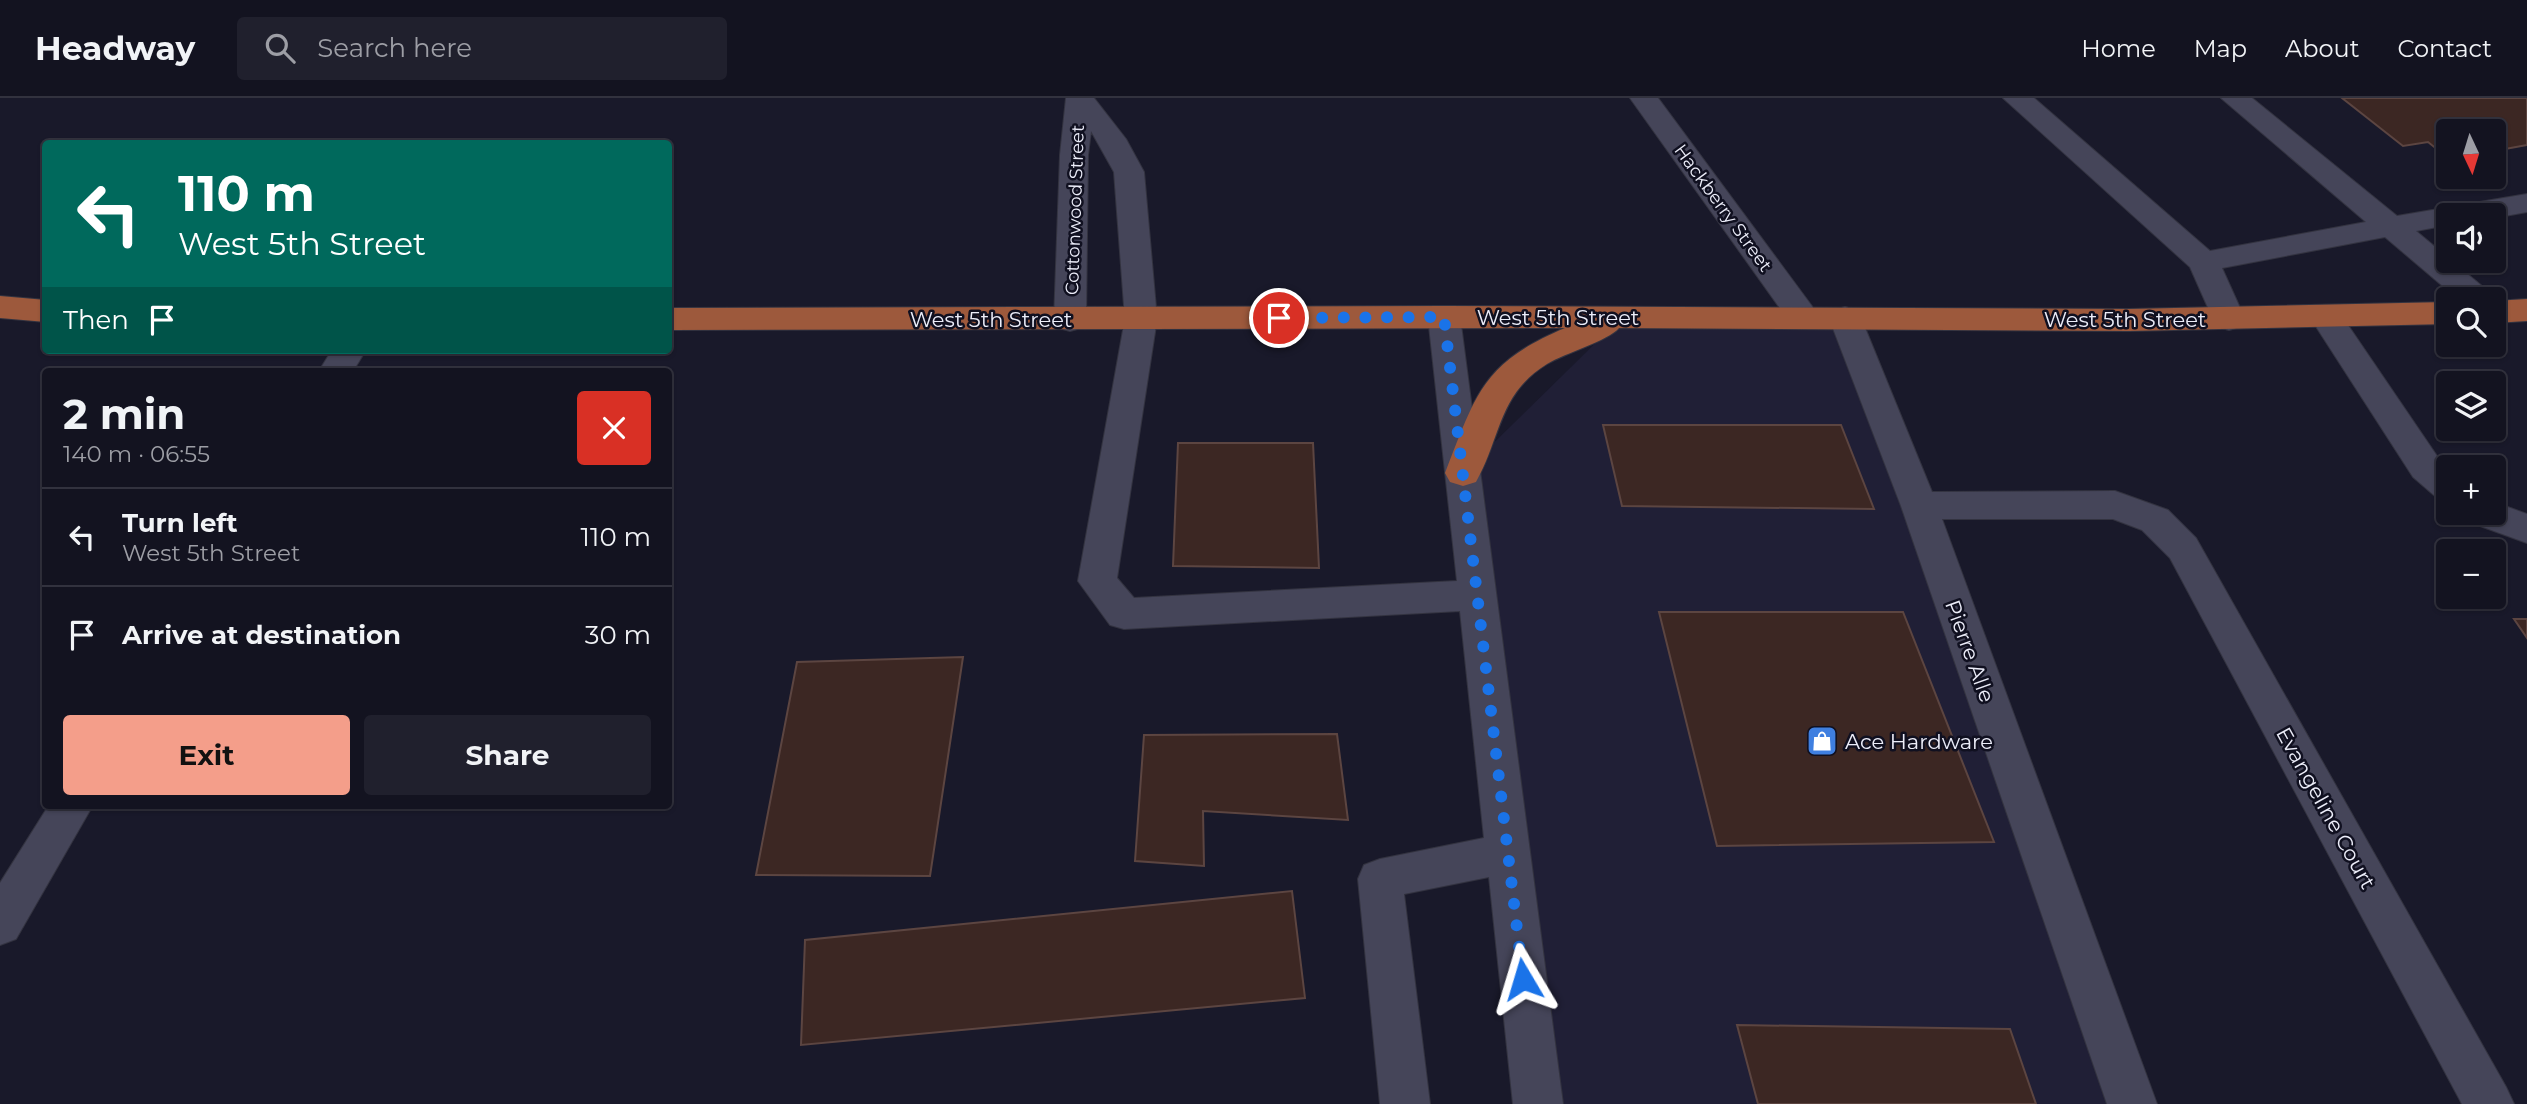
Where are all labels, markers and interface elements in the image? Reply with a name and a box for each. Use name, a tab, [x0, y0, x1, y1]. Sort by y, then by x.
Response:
search box	[237, 17, 727, 80]
text: Headway	[35, 28, 195, 68]
icon: search	[261, 29, 299, 67]
text: Search here	[317, 32, 472, 64]
text: Home	[2081, 34, 2156, 63]
text: Map	[2194, 34, 2247, 63]
text: About	[2285, 34, 2359, 63]
text: Contact	[2397, 34, 2492, 63]
north arrow	[2436, 119, 2506, 189]
map controls	[2436, 119, 2506, 609]
street label: Cottonwood Street	[1061, 124, 1089, 296]
street label: Hackberry Street	[1669, 140, 1777, 276]
text: 110 m	[178, 164, 315, 223]
icon: left	[63, 168, 154, 259]
button: sound	[2436, 203, 2506, 273]
text: West 5th Street	[178, 224, 426, 263]
button: search	[2436, 287, 2506, 357]
pin	[1249, 288, 1309, 348]
icon: arrive	[1260, 299, 1298, 337]
icon: arrive	[143, 301, 181, 339]
text: Then	[63, 304, 129, 336]
street label: West 5th Street	[1477, 305, 1639, 330]
street label: West 5th Street	[910, 307, 1072, 332]
street label: West 5th Street	[2044, 307, 2206, 332]
button: layers	[2436, 371, 2506, 441]
text: 2 min	[63, 388, 185, 440]
button: close	[577, 391, 651, 465]
text: 140 m · 06:55	[63, 440, 210, 468]
button: +	[2436, 455, 2506, 525]
text: Turn left	[122, 507, 238, 539]
icon: left	[63, 518, 101, 556]
text: 110 m	[581, 521, 651, 553]
text: West 5th Street	[122, 539, 300, 567]
button: −	[2436, 539, 2506, 609]
street label: Pierre Alle	[1940, 596, 2000, 706]
icon: arrive	[63, 616, 101, 654]
text: Arrive at destination	[122, 619, 401, 651]
text: 30 m	[585, 619, 651, 651]
button: Exit	[63, 715, 350, 795]
button: Share	[364, 715, 651, 795]
street label: Evangeline Court	[2271, 723, 2381, 893]
shop icon: Ace Hardware	[1805, 724, 1839, 758]
place label: Ace Hardware	[1845, 729, 1993, 754]
position arrow	[1486, 942, 1560, 1016]

